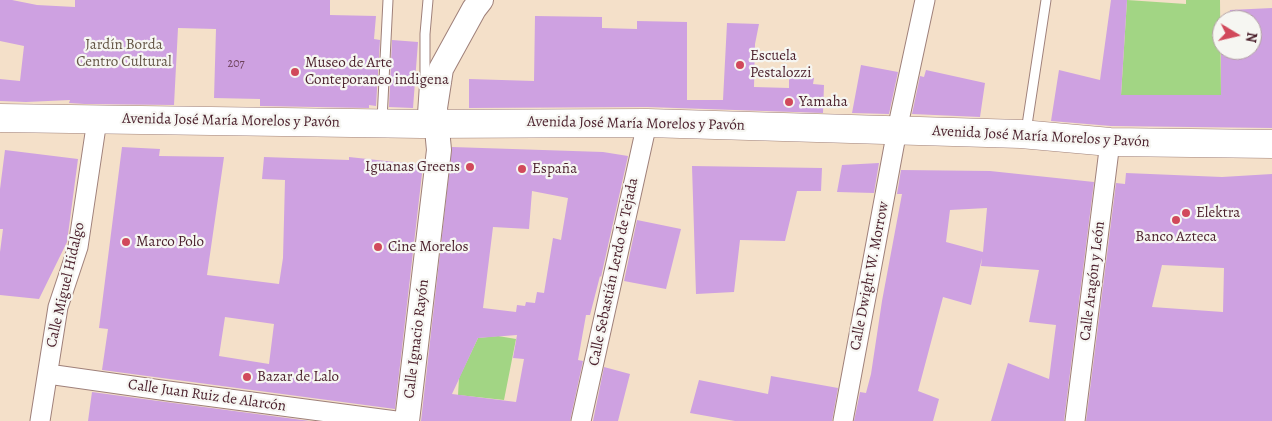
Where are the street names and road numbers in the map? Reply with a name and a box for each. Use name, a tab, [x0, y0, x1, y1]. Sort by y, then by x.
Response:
street label: Avenida José María Morelos y Pavón	[122, 110, 340, 132]
street label: Avenida José María Morelos y Pavón	[527, 113, 745, 135]
street label: Avenida José María Morelos y Pavón	[932, 122, 1150, 152]
street label: Calle Sebastián Lerdo de Tejada	[585, 176, 643, 368]
street label: Calle Dwight W. Morrow	[847, 200, 893, 352]
street label: Calle Aragón y León	[1077, 220, 1109, 342]
street label: Calle Miguel Hidalgo	[43, 221, 89, 349]
street label: Calle Ignacio Rayón	[401, 278, 433, 400]
street label: Calle Juan Ruiz de Alarcón	[127, 376, 287, 416]

